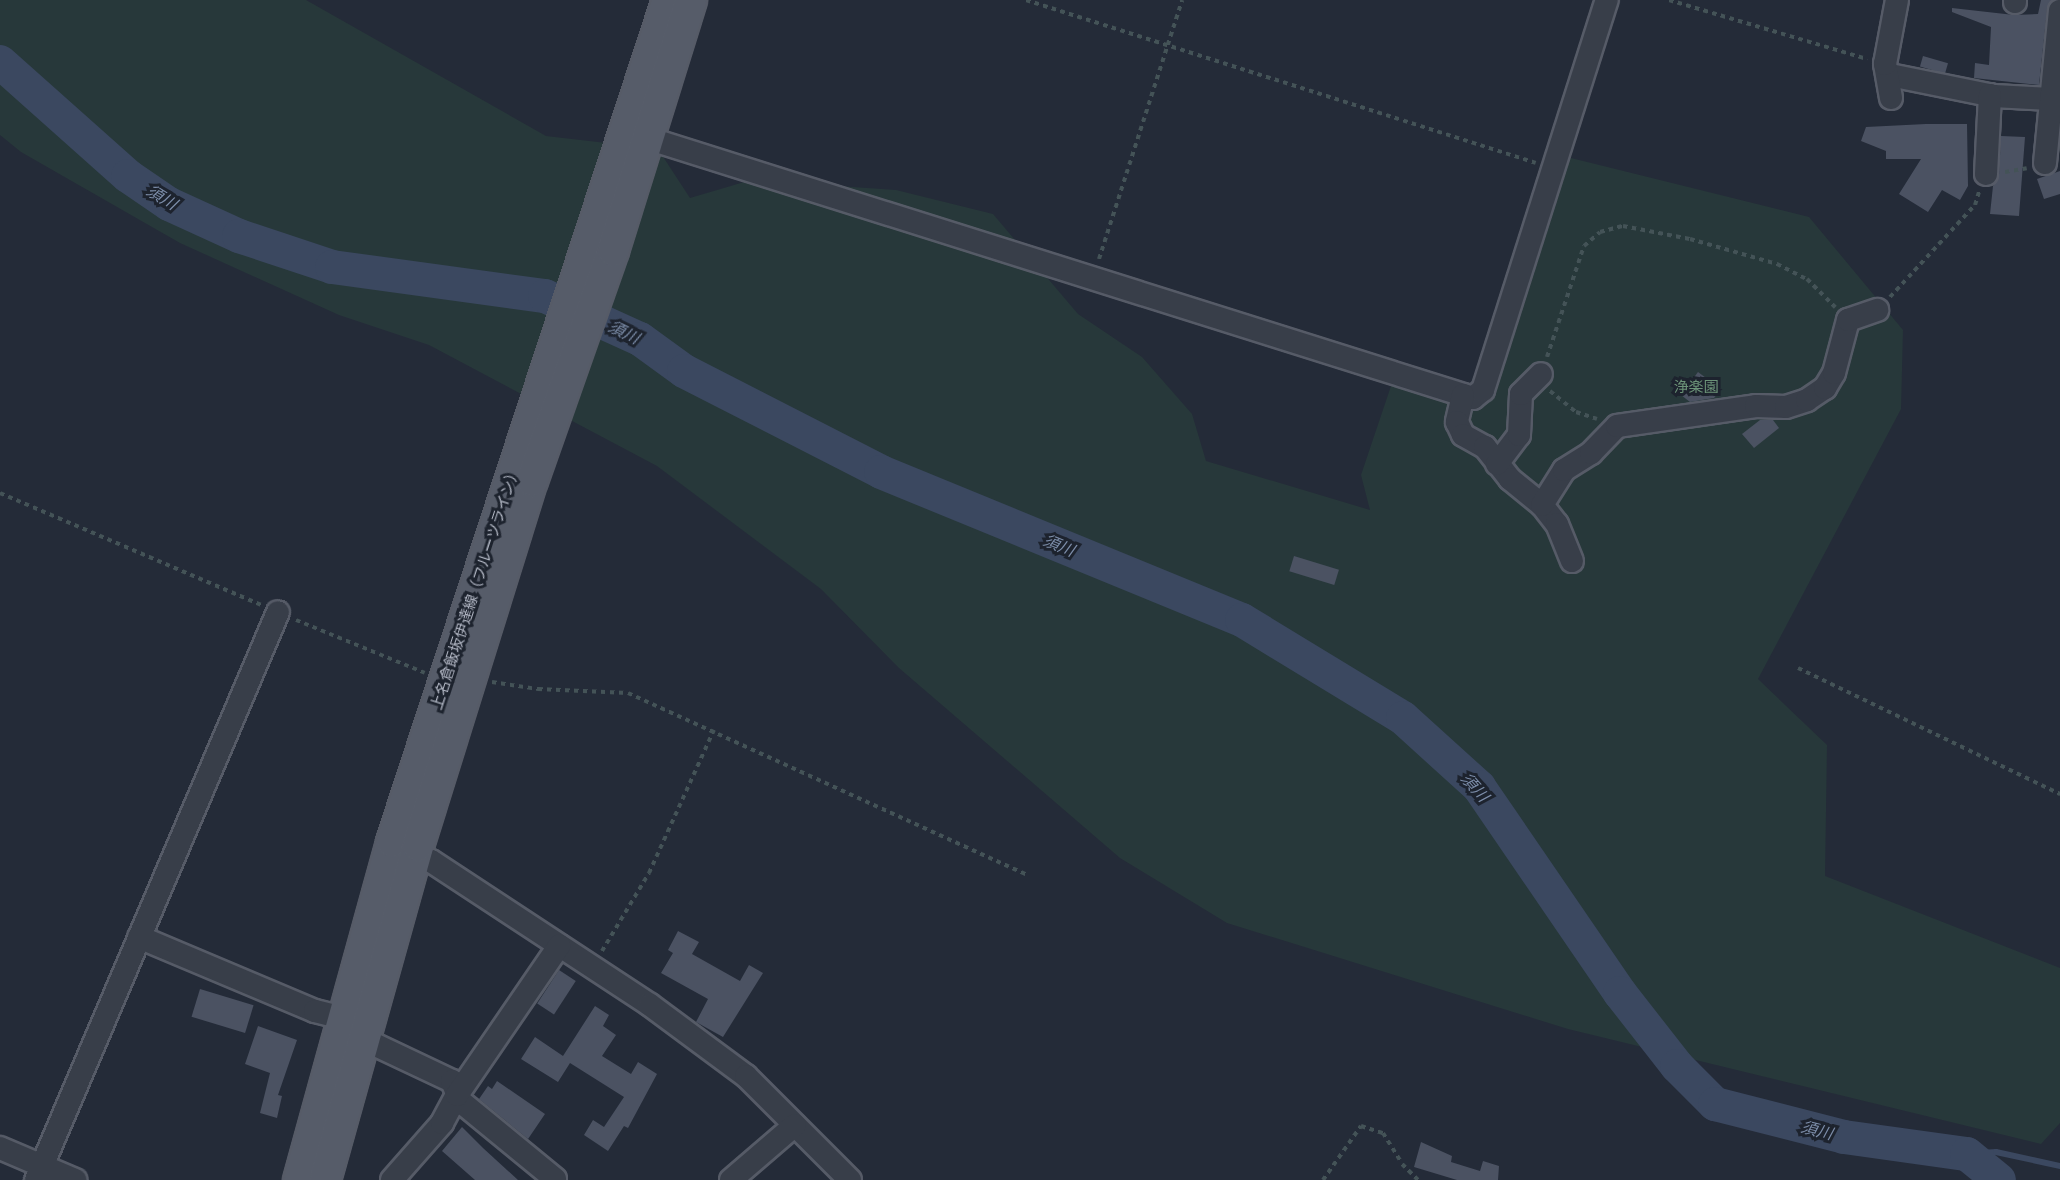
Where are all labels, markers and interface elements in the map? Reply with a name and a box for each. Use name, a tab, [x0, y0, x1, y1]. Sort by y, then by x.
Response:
water label: 須川	[143, 181, 181, 213]
water label: 須川	[605, 316, 643, 348]
park label: 浄楽園	[1674, 378, 1718, 396]
street label: 上名倉飯坂伊達線（フルーツライン）	[427, 464, 523, 712]
water label: 須川	[1041, 530, 1077, 560]
water label: 須川	[1457, 769, 1493, 805]
water label: 須川	[1799, 1117, 1835, 1143]

